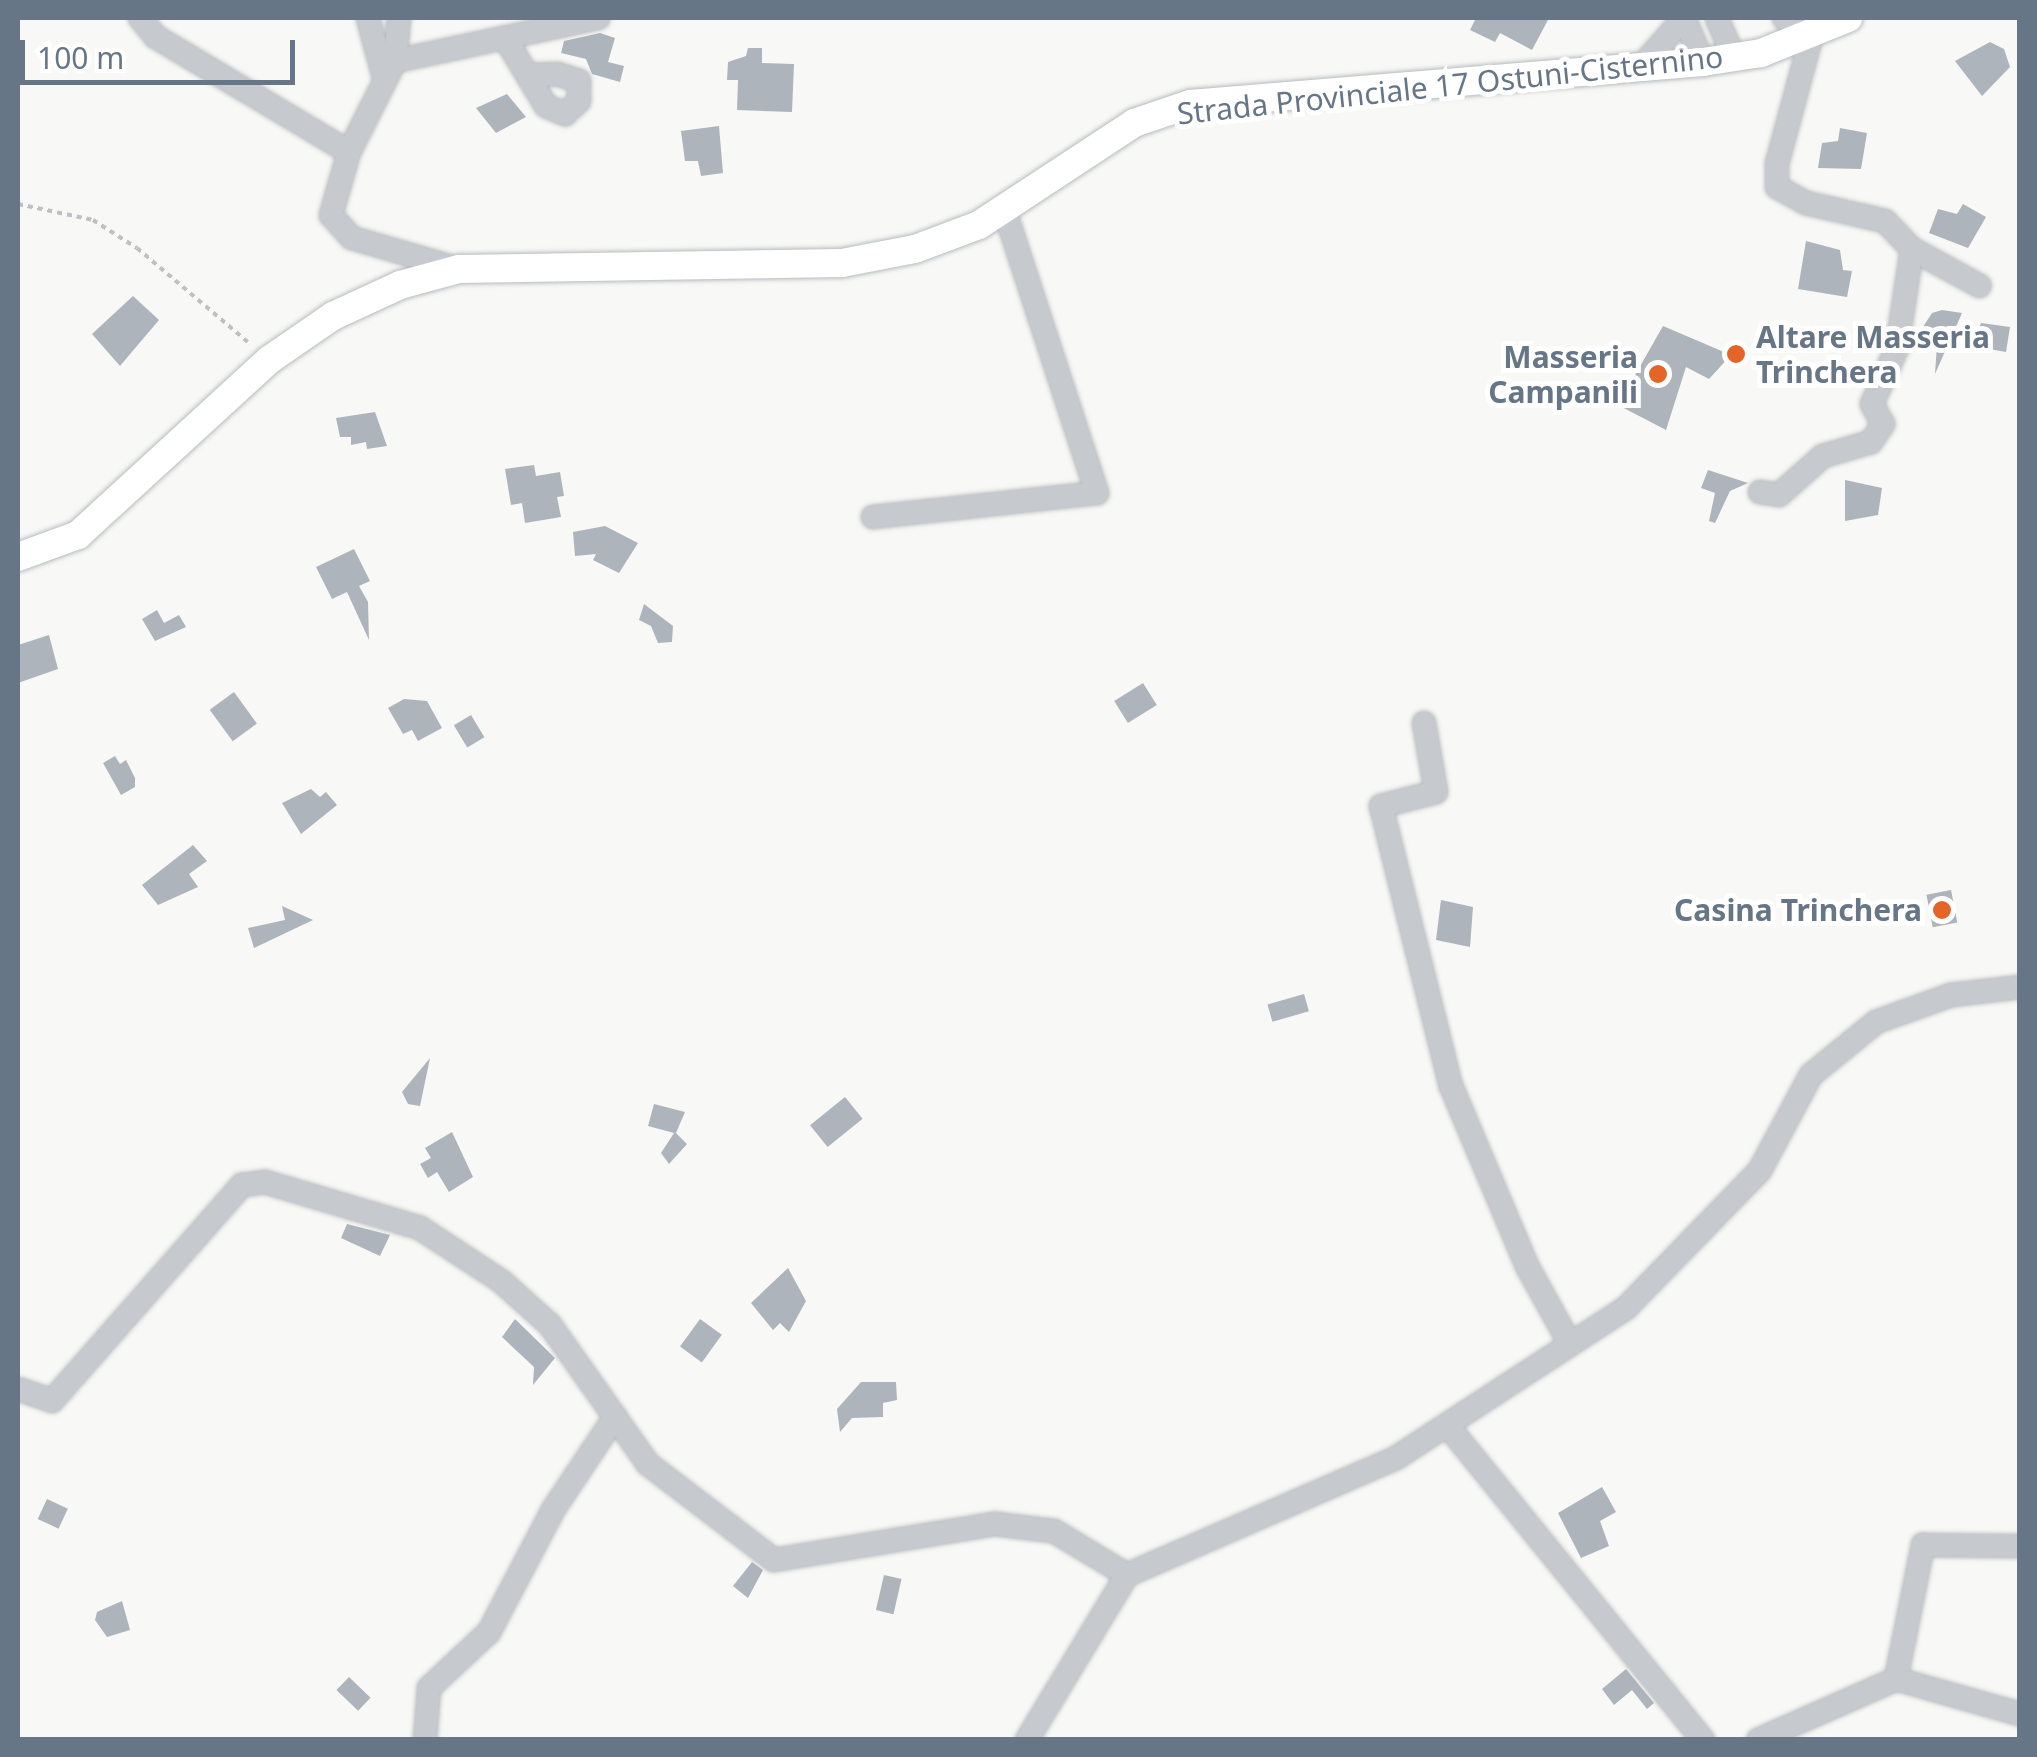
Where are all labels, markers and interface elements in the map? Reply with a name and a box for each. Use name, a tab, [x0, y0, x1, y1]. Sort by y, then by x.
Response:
scale bar	[25, 20, 300, 82]
text: 100 m	[37, 37, 124, 78]
street label: Strada Provinciale 17 Ostuni-Cisternino	[1175, 38, 1725, 132]
place label: Altare Masseria Trinchera	[1756, 319, 1990, 390]
place label: Masseria Campanili	[1488, 339, 1638, 410]
marker: Altare Masseria Trinchera	[1725, 343, 1747, 365]
marker: Masseria Campanili	[1647, 363, 1669, 385]
place label: Casina Trinchera	[1674, 892, 1922, 928]
marker: Casina Trinchera	[1931, 899, 1953, 921]

